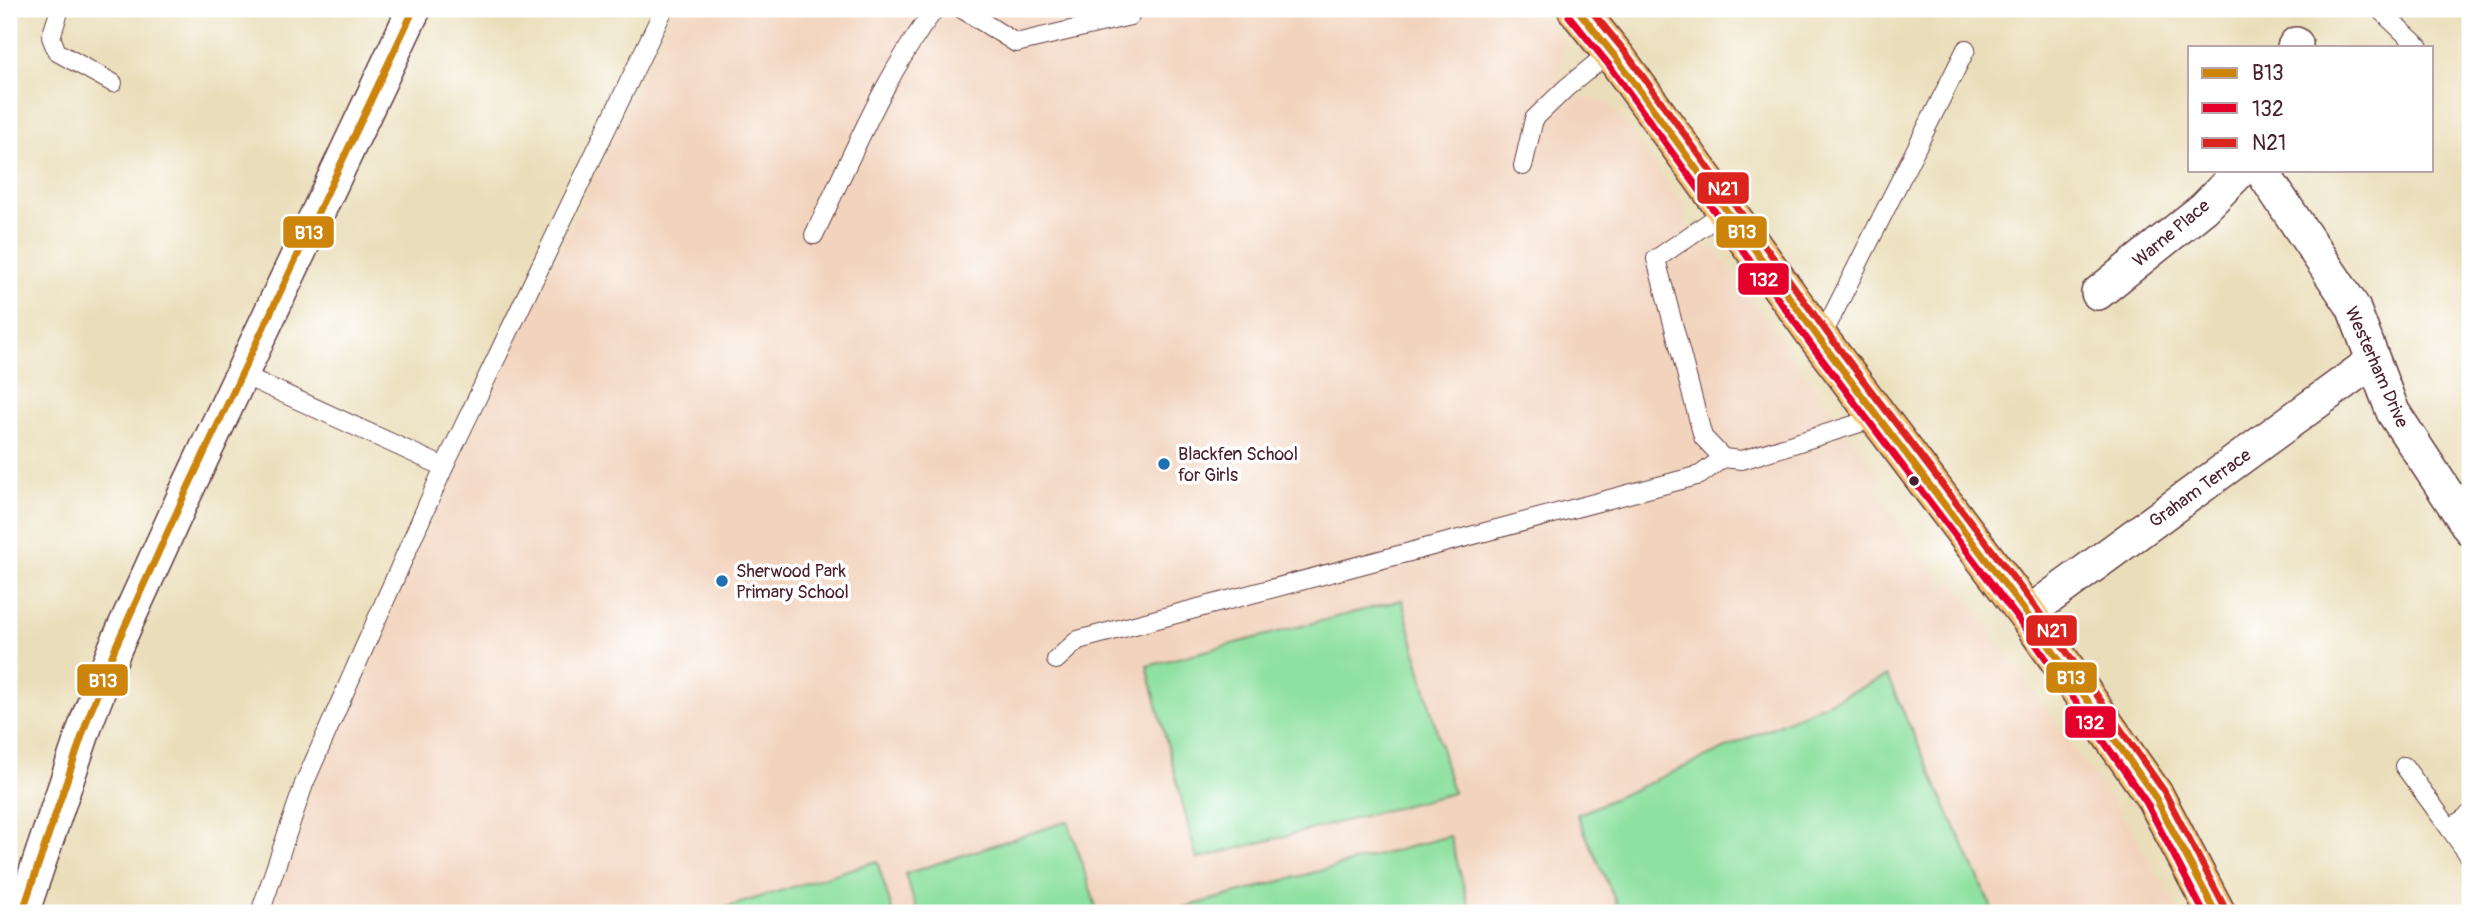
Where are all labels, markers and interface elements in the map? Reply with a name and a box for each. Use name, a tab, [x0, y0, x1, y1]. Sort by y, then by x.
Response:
legend	[2188, 46, 2434, 172]
text: B13	[2252, 60, 2284, 87]
text: 132	[2252, 96, 2284, 123]
text: N21	[2252, 130, 2286, 157]
line badge: N21	[1696, 171, 1750, 205]
text: N21	[1708, 177, 1738, 201]
street label: Warne Place	[2128, 194, 2215, 272]
line badge: B13	[282, 215, 335, 249]
line badge: B13	[1715, 215, 1768, 249]
text: B13	[1728, 220, 1756, 244]
text: B13	[295, 221, 323, 245]
line badge: 132	[1737, 262, 1790, 296]
text: 132	[1750, 268, 1779, 292]
street label: Westerham Drive	[2340, 303, 2414, 431]
place label: Blackfen School for Girls	[1178, 443, 1298, 487]
street label: Graham Terrace	[2145, 444, 2256, 533]
marker: Blackfen School for Girls	[1156, 456, 1172, 472]
unlabelled marker	[1907, 474, 1921, 488]
place label: Sherwood Park Primary School	[736, 560, 849, 604]
marker: Sherwood Park Primary School	[714, 573, 730, 589]
line badge: N21	[2025, 614, 2078, 647]
text: N21	[2037, 619, 2067, 643]
line badge: B13	[2045, 661, 2098, 694]
line badge: B13	[76, 663, 129, 697]
text: B13	[2057, 666, 2085, 690]
text: B13	[89, 669, 117, 693]
line badge: 132	[2064, 705, 2117, 739]
text: 132	[2076, 711, 2105, 735]

